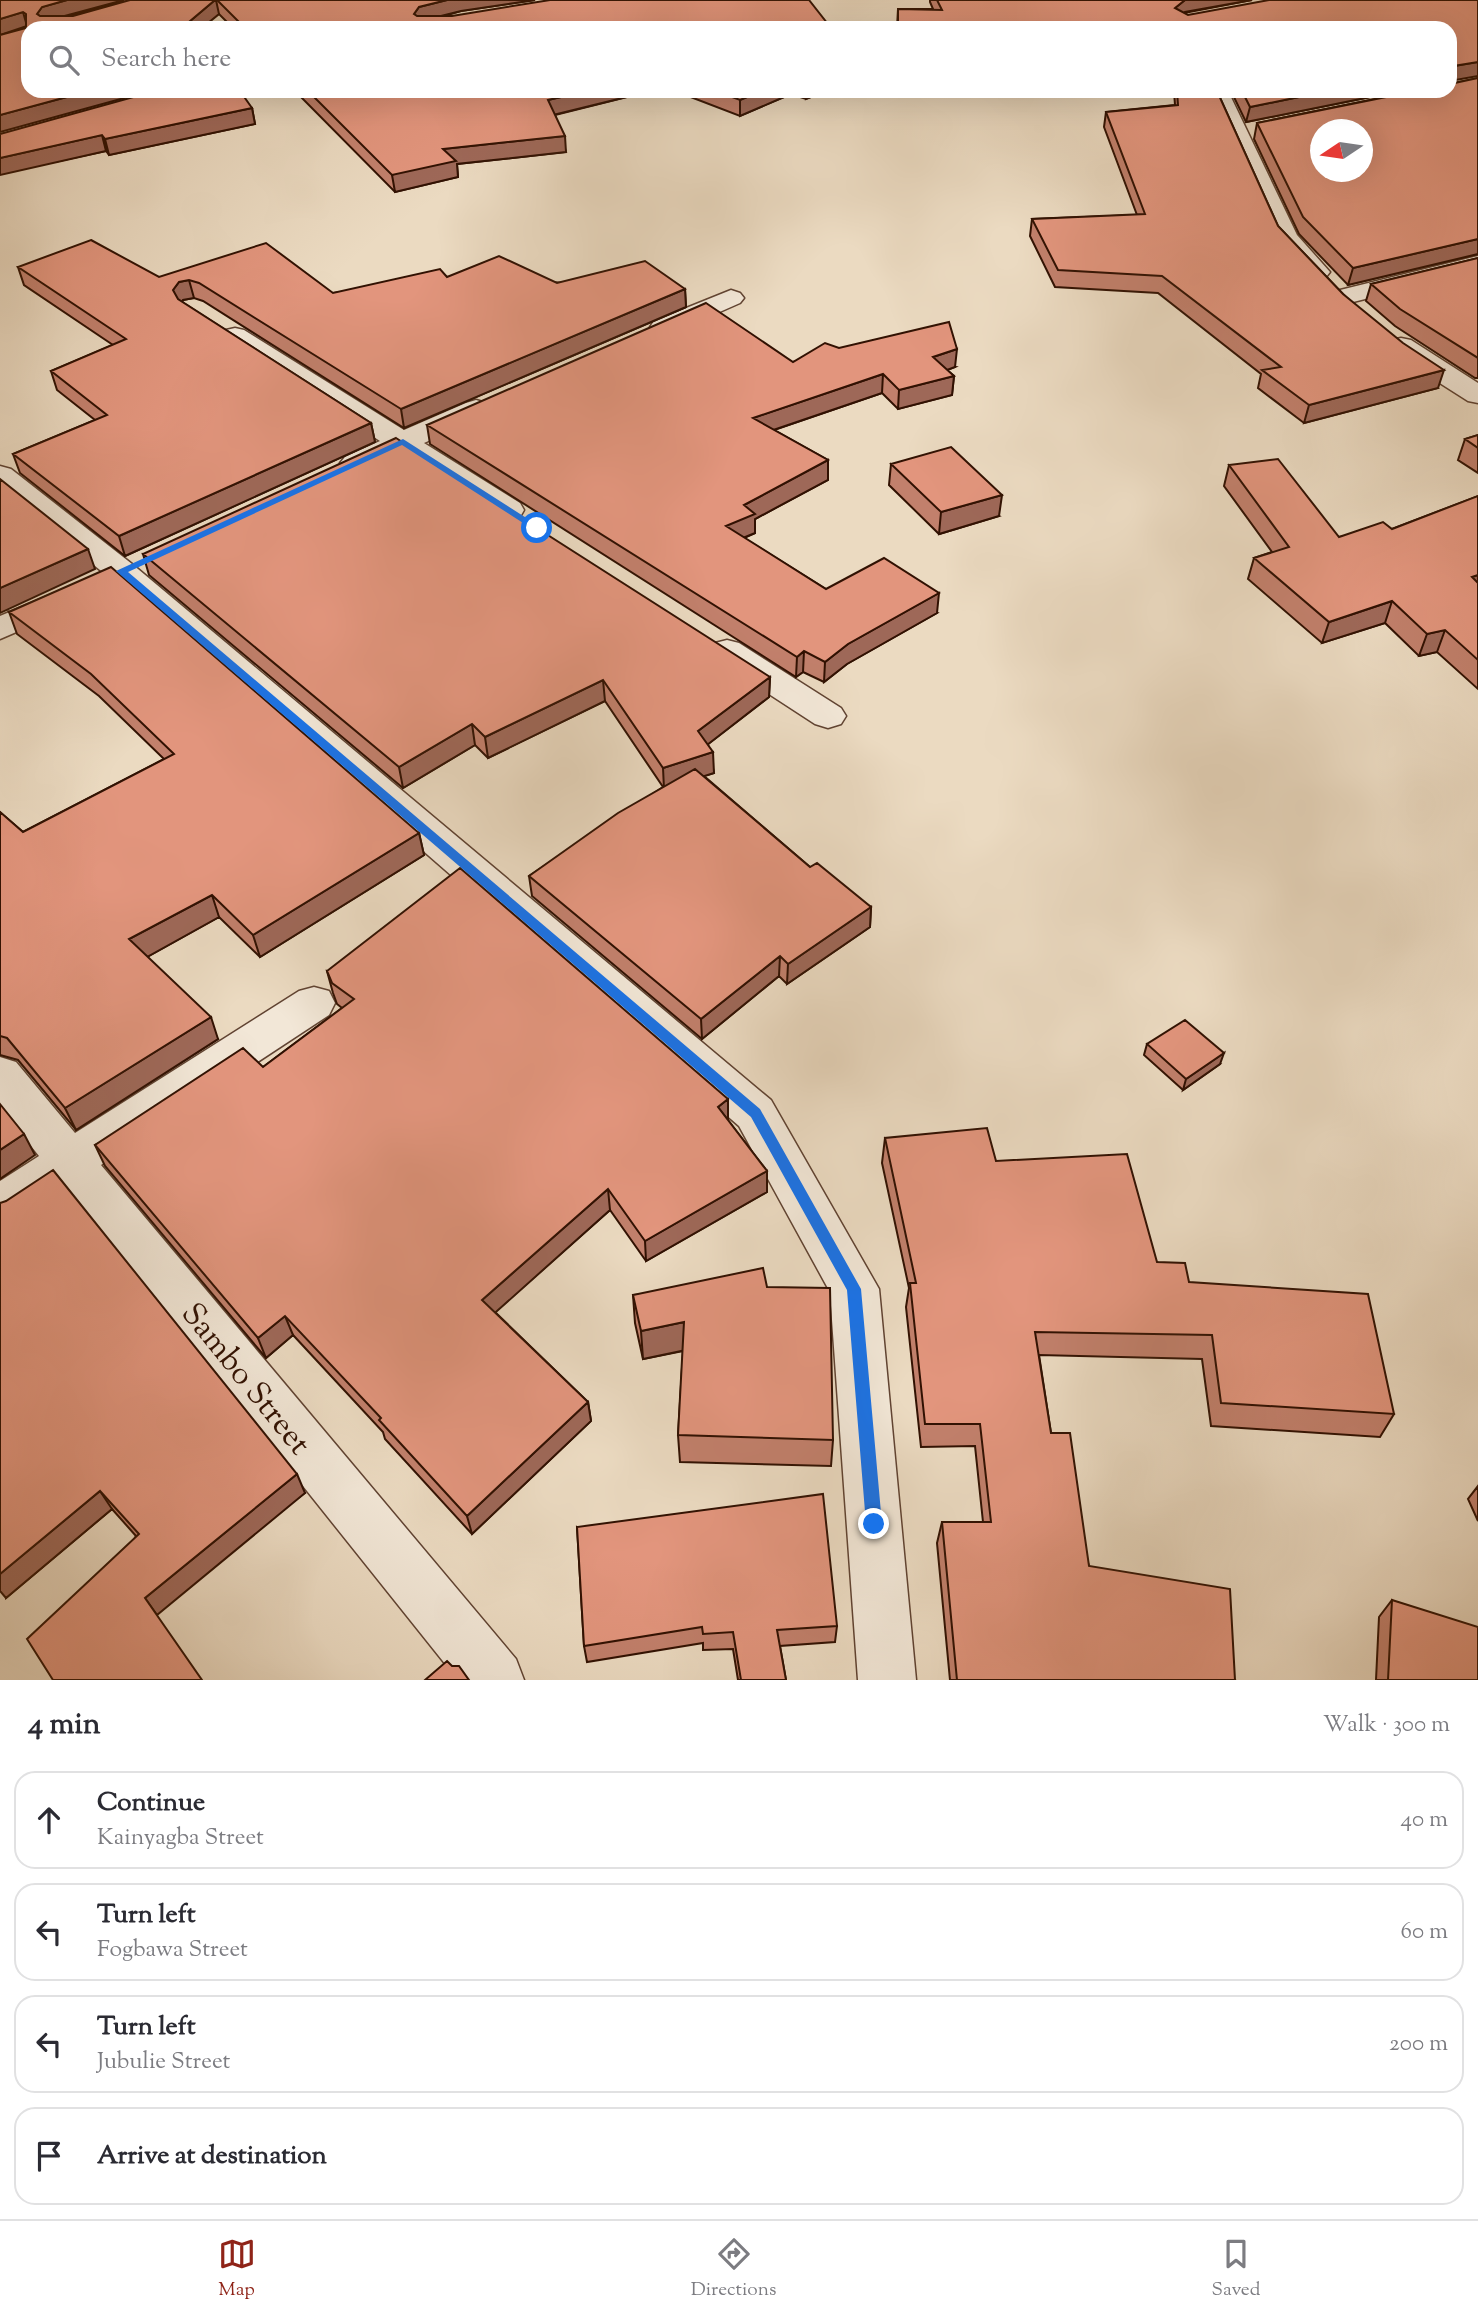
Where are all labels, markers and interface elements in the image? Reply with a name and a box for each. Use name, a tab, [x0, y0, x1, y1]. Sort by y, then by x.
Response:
search box	[21, 21, 1457, 98]
icon: search	[45, 41, 83, 79]
text: Search here	[101, 41, 231, 78]
north arrow	[1310, 119, 1373, 182]
route start	[521, 512, 552, 543]
street label: Sambo Street	[169, 1294, 321, 1466]
route end	[858, 1508, 889, 1539]
text: 4 min	[28, 1704, 101, 1747]
text: Walk · 300 m	[1323, 1709, 1450, 1742]
text: Continue	[97, 1785, 205, 1822]
icon: ahead	[30, 1801, 68, 1839]
text: 40 m	[1401, 1804, 1448, 1837]
text: Kainyagba Street	[97, 1822, 264, 1855]
text: Turn left	[97, 1897, 196, 1934]
icon: left	[30, 1913, 68, 1951]
text: 60 m	[1400, 1916, 1448, 1949]
text: Fogbawa Street	[97, 1934, 248, 1967]
text: Turn left	[97, 2009, 196, 2046]
icon: left	[30, 2025, 68, 2063]
text: 200 m	[1389, 2028, 1448, 2061]
text: Jubulie Street	[97, 2046, 230, 2079]
icon: arrive	[30, 2137, 68, 2175]
text: Arrive at destination	[97, 2138, 327, 2175]
tab: Map	[218, 2235, 256, 2304]
tab: Directions	[691, 2235, 776, 2304]
tab: Saved	[1212, 2235, 1260, 2304]

